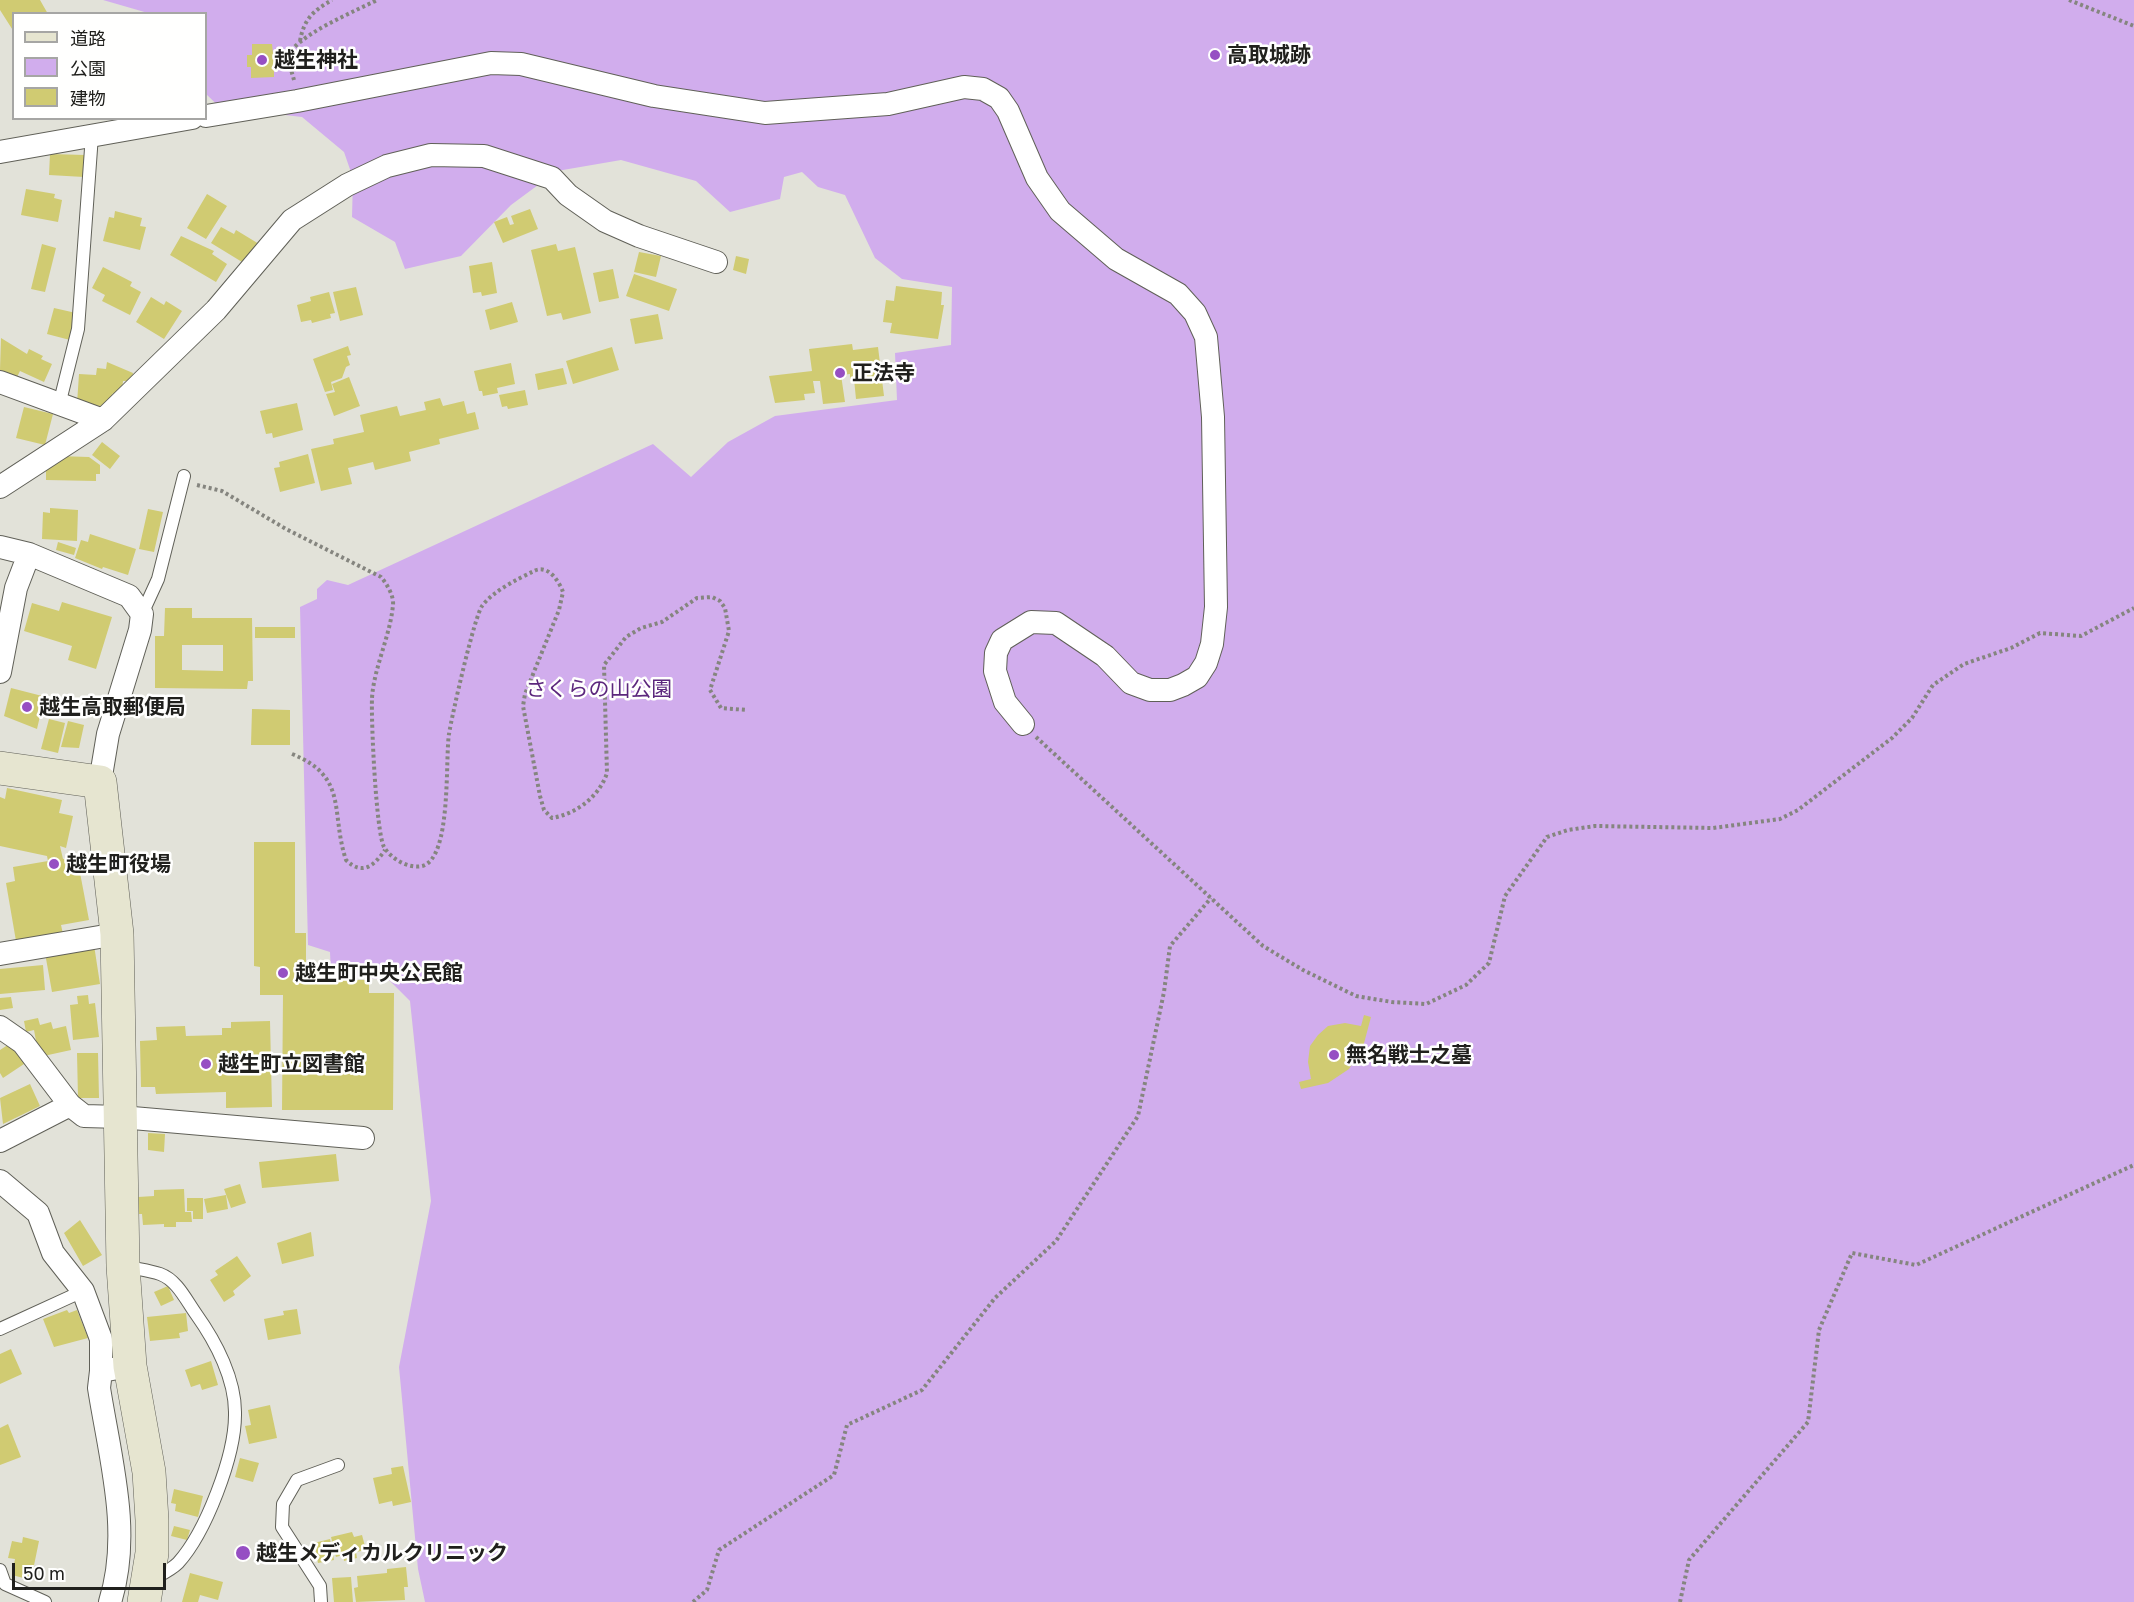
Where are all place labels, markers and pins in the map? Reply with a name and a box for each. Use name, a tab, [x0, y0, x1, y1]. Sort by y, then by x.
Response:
place label: 高取城跡	[1227, 42, 1311, 68]
place label: 越生神社	[274, 47, 358, 73]
marker: 高取城跡	[1208, 48, 1222, 62]
marker: 越生神社	[255, 53, 269, 67]
place label: 正法寺	[852, 360, 915, 386]
marker: 正法寺	[833, 366, 847, 380]
place label: 越生高取郵便局	[39, 694, 186, 720]
marker: 越生高取郵便局	[20, 700, 34, 714]
place label: 越生町役場	[66, 851, 171, 877]
marker: 越生町役場	[47, 857, 61, 871]
place label: 越生町中央公民館	[295, 960, 463, 986]
marker: 越生町中央公民館	[276, 966, 290, 980]
place label: 無名戦士之墓	[1346, 1042, 1472, 1068]
marker: 無名戦士之墓	[1327, 1048, 1341, 1062]
place label: 越生町立図書館	[218, 1051, 365, 1077]
marker: 越生町立図書館	[199, 1057, 213, 1071]
place label: 越生メディカルクリニック	[256, 1540, 508, 1566]
marker: 越生メディカルクリニック	[234, 1544, 252, 1562]

